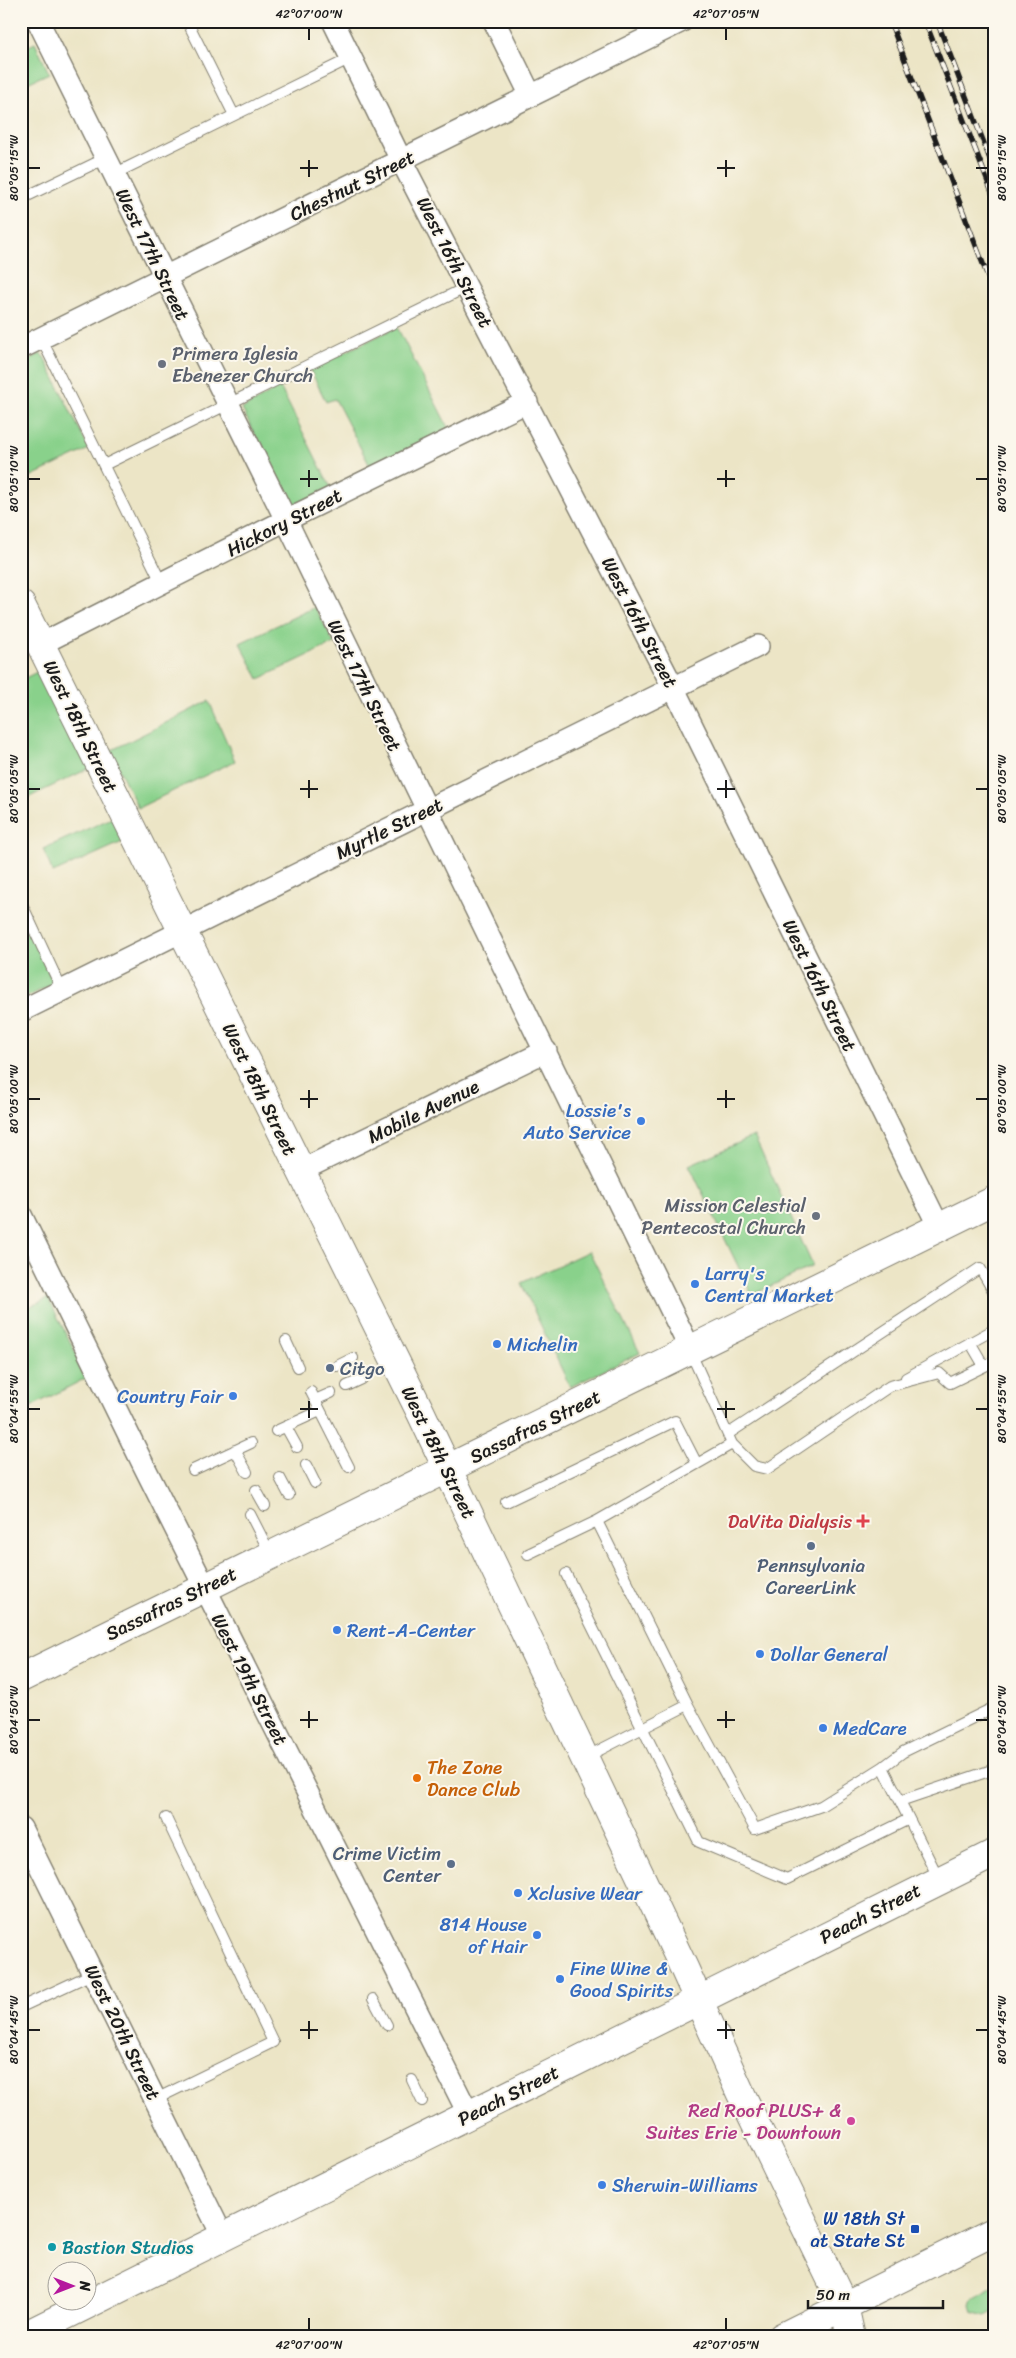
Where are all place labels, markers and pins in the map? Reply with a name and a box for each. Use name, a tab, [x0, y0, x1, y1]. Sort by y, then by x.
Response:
place label: Primera Iglesia Ebenezer Church	[172, 337, 313, 392]
marker: Primera Iglesia Ebenezer Church	[156, 358, 168, 370]
place label: Lossie's Auto Service	[522, 1094, 631, 1149]
marker: Lossie's Auto Service	[635, 1115, 647, 1127]
place label: Mission Celestial Pentecostal Church	[641, 1189, 807, 1244]
marker: Mission Celestial Pentecostal Church	[810, 1210, 822, 1222]
place label: Larry's Central Market	[705, 1257, 834, 1312]
marker: Larry's Central Market	[689, 1278, 701, 1290]
place label: Michelin	[507, 1328, 578, 1361]
marker: Michelin	[491, 1338, 503, 1350]
place label: Citgo	[340, 1352, 385, 1385]
marker: Citgo	[324, 1362, 336, 1374]
place label: Country Fair	[117, 1380, 224, 1413]
marker: Country Fair	[227, 1390, 239, 1402]
place label: DaVita Dialysis	[728, 1505, 852, 1538]
marker: DaVita Dialysis	[856, 1514, 870, 1528]
marker: Pennsylvania CareerLink	[805, 1540, 817, 1552]
place label: Pennsylvania CareerLink	[757, 1549, 866, 1604]
place label: Rent-A-Center	[347, 1614, 476, 1647]
marker: Rent-A-Center	[331, 1624, 343, 1636]
place label: Dollar General	[770, 1638, 888, 1671]
marker: Dollar General	[754, 1648, 766, 1660]
place label: MedCare	[833, 1712, 907, 1745]
marker: MedCare	[817, 1722, 829, 1734]
place label: The Zone Dance Club	[427, 1751, 520, 1806]
marker: The Zone Dance Club	[411, 1772, 423, 1784]
place label: Crime Victim Center	[333, 1837, 442, 1892]
marker: Crime Victim Center	[445, 1858, 457, 1870]
place label: Xclusive Wear	[527, 1877, 643, 1910]
marker: Xclusive Wear	[512, 1887, 524, 1899]
place label: 814 House of Hair	[439, 1908, 528, 1963]
marker: 814 House of Hair	[531, 1929, 543, 1941]
place label: Fine Wine & Good Spirits	[570, 1952, 674, 2007]
marker: Fine Wine & Good Spirits	[554, 1973, 566, 1985]
place label: Red Roof PLUS+ & Suites Erie - Downtown	[646, 2094, 841, 2149]
marker: Red Roof PLUS+ & Suites Erie - Downtown	[845, 2115, 857, 2127]
place label: Sherwin-Williams	[612, 2169, 758, 2202]
marker: Sherwin-Williams	[596, 2179, 608, 2191]
place label: W 18th St at State St	[810, 2202, 906, 2257]
marker: W 18th St at State St	[909, 2223, 921, 2235]
place label: Bastion Studios	[62, 2231, 194, 2264]
marker: Bastion Studios	[46, 2241, 58, 2253]

